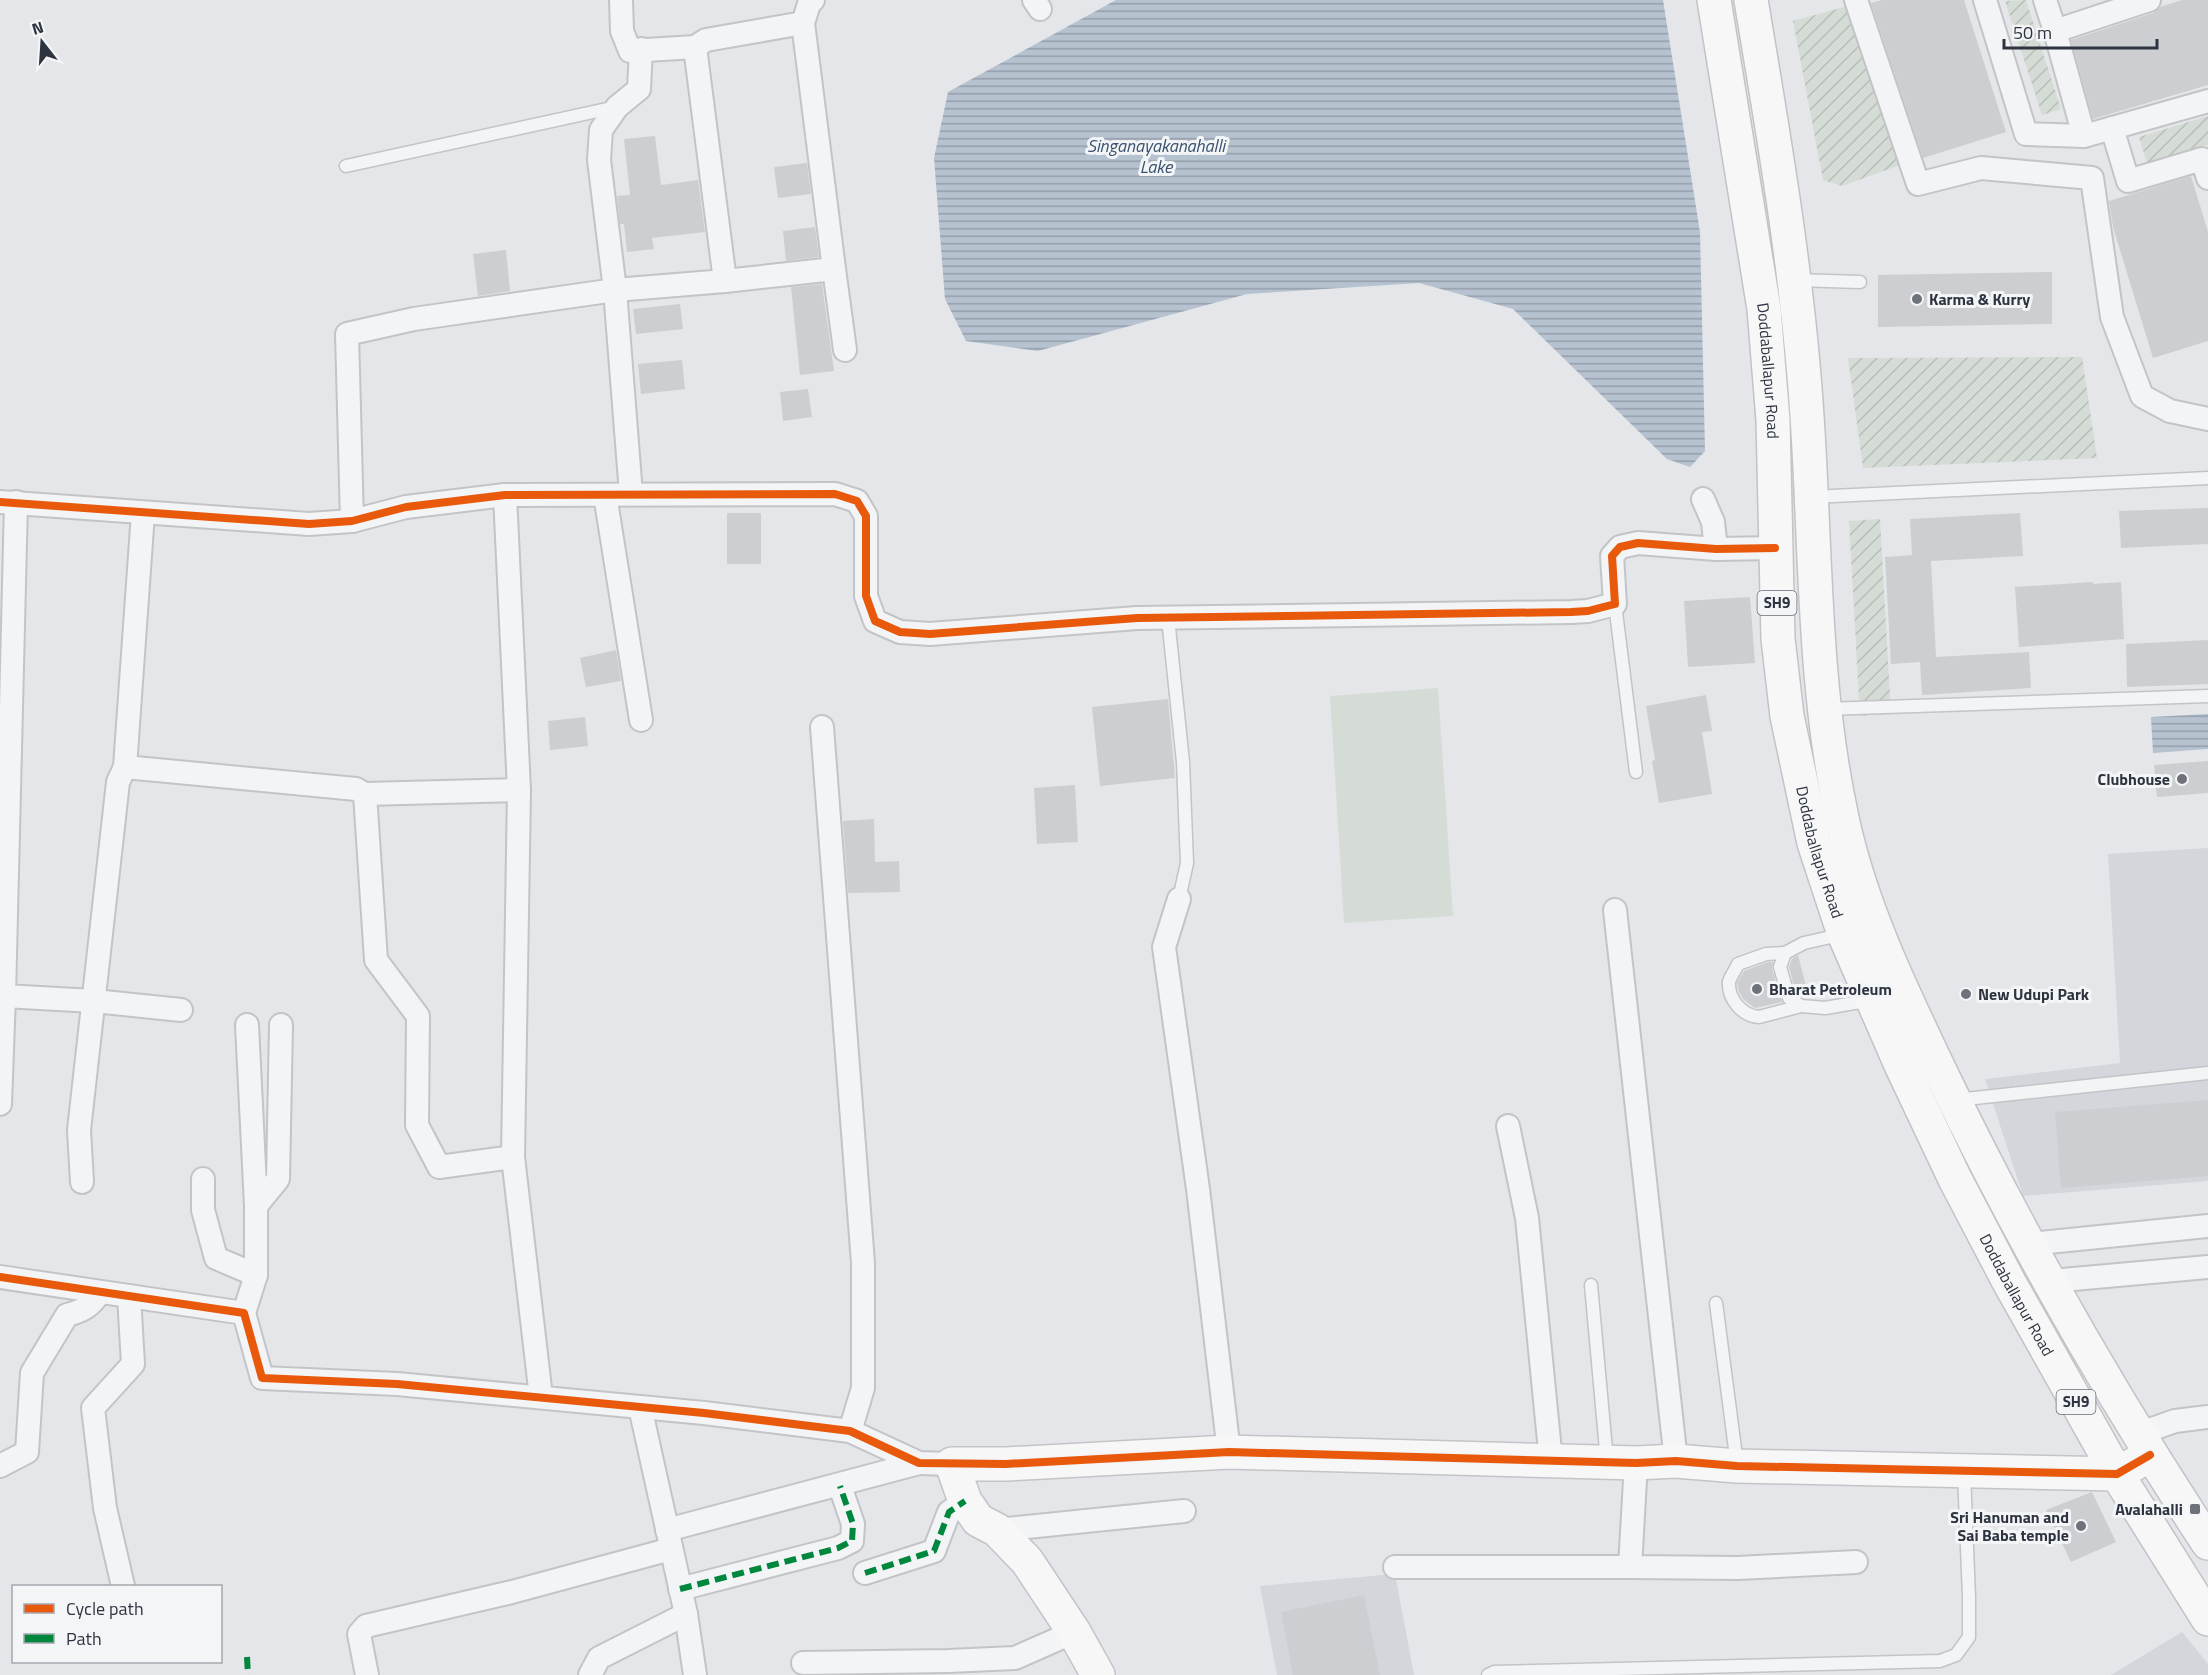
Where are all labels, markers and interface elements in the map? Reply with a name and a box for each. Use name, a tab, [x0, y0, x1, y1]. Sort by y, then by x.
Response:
north arrow	[12, 12, 72, 72]
scale bar	[2004, 12, 2157, 50]
text: N	[29, 15, 46, 41]
text: 50 m	[2013, 19, 2052, 46]
water label: Singanayakanahalli Lake	[1087, 132, 1227, 180]
place label: Karma & Kurry	[1929, 287, 2030, 311]
marker: Karma & Kurry	[1910, 292, 1924, 306]
street label: Doddaballapur Road	[1751, 301, 1785, 439]
road number: SH9	[1758, 591, 1796, 615]
place label: Clubhouse	[2098, 767, 2170, 791]
marker: Clubhouse	[2175, 772, 2189, 786]
street label: Doddaballapur Road	[1790, 784, 1850, 921]
place label: Bharat Petroleum	[1769, 977, 1892, 1001]
marker: Bharat Petroleum	[1750, 982, 1764, 996]
place label: New Udupi Park	[1978, 982, 2090, 1006]
marker: New Udupi Park	[1959, 987, 1973, 1001]
street label: Doddaballapur Road	[1974, 1229, 2060, 1360]
road number: SH9	[2056, 1390, 2096, 1414]
place label: Avalahalli	[2115, 1497, 2183, 1521]
marker: Avalahalli	[2188, 1502, 2202, 1516]
place label: Sri Hanuman and Sai Baba temple	[1950, 1505, 2069, 1547]
marker: Sri Hanuman and Sai Baba temple	[2074, 1519, 2088, 1533]
legend	[12, 1585, 222, 1663]
text: Cycle path	[66, 1595, 144, 1622]
text: Path	[66, 1625, 102, 1652]

